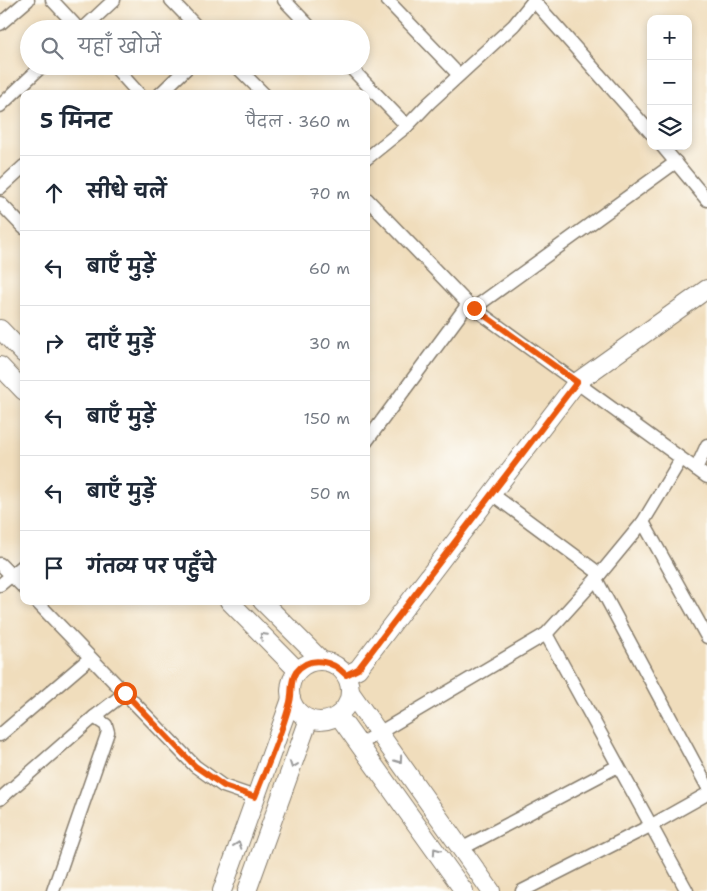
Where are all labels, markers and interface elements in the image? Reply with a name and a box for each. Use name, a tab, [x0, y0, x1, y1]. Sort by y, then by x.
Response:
map controls	[647, 15, 692, 150]
button: +	[647, 15, 692, 60]
search box	[20, 20, 370, 75]
icon: search	[38, 34, 66, 62]
text: यहाँ खोजें	[78, 34, 161, 59]
button: −	[647, 60, 692, 105]
button: layers	[647, 105, 692, 150]
text: 5 मिनट	[40, 107, 111, 135]
text: पैदल · 360 m	[246, 111, 350, 132]
icon: ahead	[40, 179, 68, 207]
text: सीधे चलें	[87, 179, 166, 204]
text: 70 m	[309, 183, 350, 204]
icon: left	[40, 254, 68, 282]
text: बाएँ मुड़ें	[87, 254, 155, 279]
text: 60 m	[309, 258, 350, 279]
route end	[463, 297, 486, 320]
icon: right	[40, 329, 68, 357]
text: दाएँ मुड़ें	[87, 329, 155, 354]
text: 30 m	[309, 333, 350, 354]
icon: left	[40, 404, 68, 432]
text: बाएँ मुड़ें	[87, 404, 155, 429]
text: 150 m	[303, 408, 350, 429]
icon: left	[40, 479, 68, 507]
text: बाएँ मुड़ें	[87, 479, 155, 504]
text: 50 m	[310, 483, 350, 504]
icon: arrive	[40, 554, 68, 582]
text: गंतव्य पर पहुँचे	[87, 554, 216, 579]
one-way arrow	[260, 633, 269, 642]
route start	[114, 682, 137, 705]
one-way arrow	[393, 754, 402, 764]
one-way arrow	[289, 760, 299, 769]
one-way arrow	[232, 841, 242, 850]
one-way arrow	[433, 847, 442, 857]

